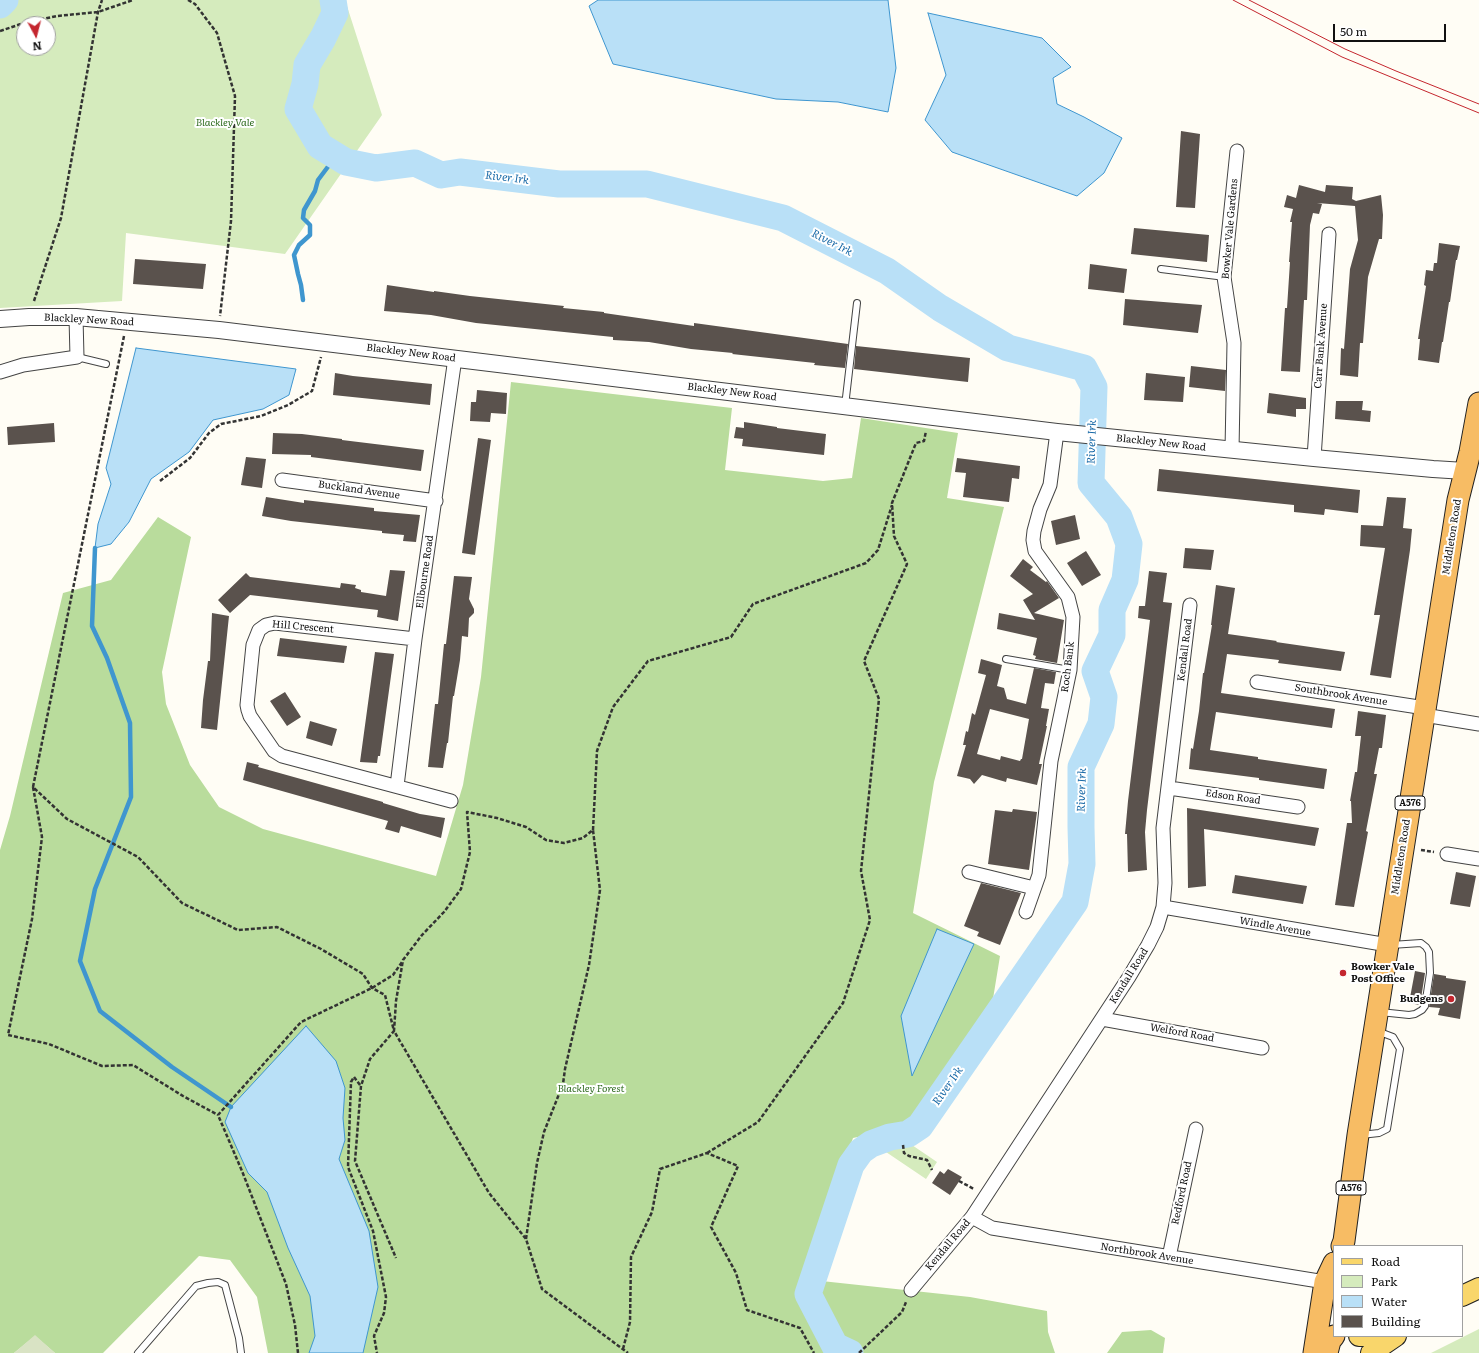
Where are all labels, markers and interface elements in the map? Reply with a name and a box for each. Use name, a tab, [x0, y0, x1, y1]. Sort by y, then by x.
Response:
north arrow	[16, 16, 56, 56]
scale bar	[1335, 16, 1448, 42]
text: 50 m	[1340, 22, 1367, 40]
text: N	[32, 38, 43, 55]
park label: Blackley Vale	[196, 117, 254, 129]
water label: River Irk	[484, 169, 530, 187]
street label: Bowker Vale Gardens	[1220, 178, 1240, 280]
water label: River Irk	[809, 227, 855, 259]
street label: Carr Bank Avenue	[1312, 303, 1330, 389]
street label: Blackley New Road	[44, 312, 134, 328]
street label: Blackley New Road	[366, 342, 456, 364]
street label: Blackley New Road	[687, 381, 777, 403]
water label: River Irk	[1085, 420, 1099, 464]
street label: Blackley New Road	[1116, 432, 1206, 454]
street label: Buckland Avenue	[317, 478, 401, 502]
street label: Middleton Road	[1440, 498, 1464, 576]
street label: Ellbourne Road	[414, 535, 436, 609]
street label: Hill Crescent	[272, 618, 334, 636]
street label: Kendall Road	[1175, 618, 1195, 682]
street label: Roch Bank	[1059, 641, 1077, 693]
street label: Southbrook Avenue	[1294, 682, 1388, 708]
water label: River Irk	[1075, 768, 1089, 812]
street label: Edson Road	[1205, 787, 1261, 807]
road number: A576	[1395, 796, 1425, 810]
street label: Middleton Road	[1389, 818, 1413, 896]
street label: Windle Avenue	[1238, 915, 1312, 939]
street label: Kendall Road	[1107, 946, 1151, 1006]
place label: Bowker Vale Post Office	[1351, 961, 1414, 984]
marker: Bowker Vale Post Office	[1338, 968, 1348, 978]
place label: Budgens	[1400, 993, 1443, 1005]
marker: Budgens	[1446, 994, 1456, 1004]
street label: Welford Road	[1149, 1021, 1215, 1045]
water label: River Irk	[930, 1064, 966, 1108]
park label: Blackley Forest	[557, 1083, 625, 1095]
street label: Redford Road	[1169, 1160, 1195, 1226]
road number: A576	[1336, 1181, 1366, 1195]
street label: Kendall Road	[923, 1217, 973, 1273]
street label: Northbrook Avenue	[1100, 1241, 1194, 1267]
legend	[1333, 1245, 1463, 1337]
text: Road	[1371, 1252, 1400, 1270]
text: Park	[1371, 1272, 1397, 1290]
text: Water	[1371, 1292, 1407, 1310]
text: Building	[1371, 1312, 1420, 1330]

